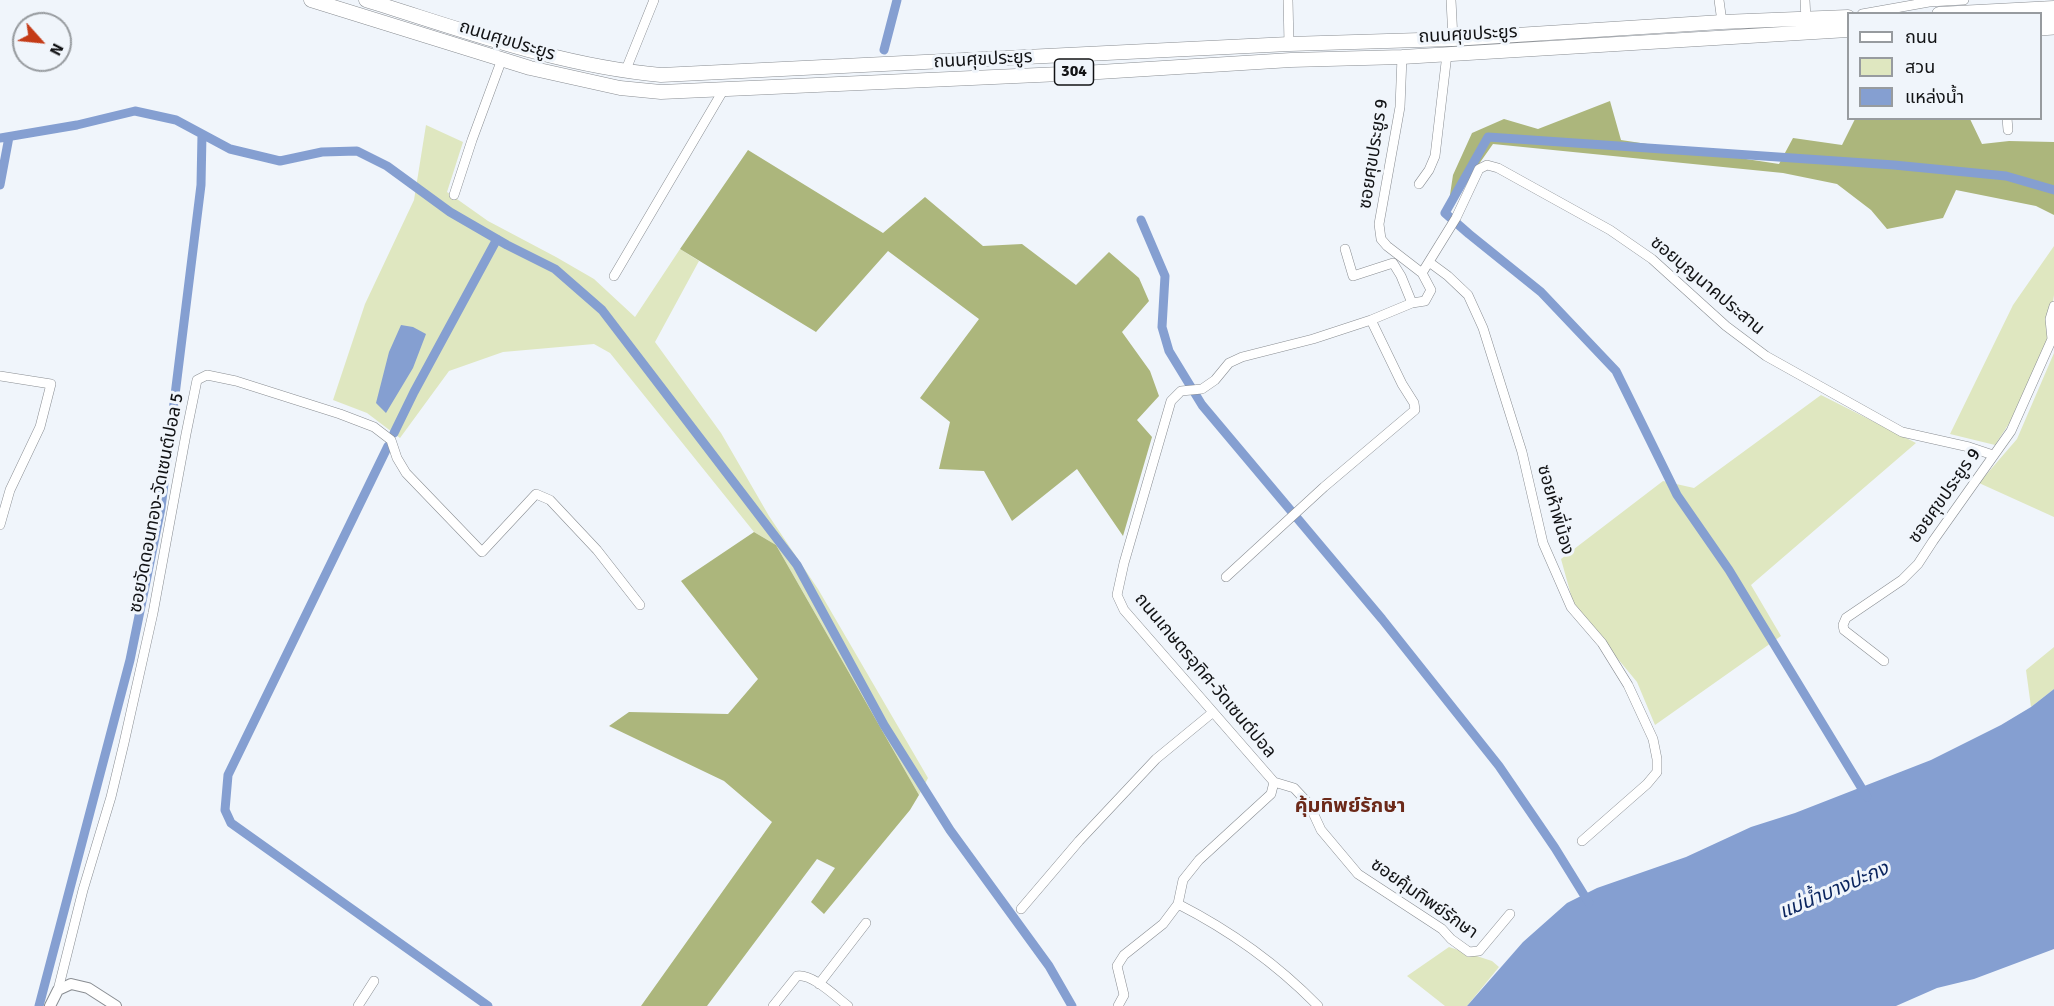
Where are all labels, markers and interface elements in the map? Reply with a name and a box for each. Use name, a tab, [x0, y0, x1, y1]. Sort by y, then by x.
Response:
north arrow	[12, 12, 72, 72]
legend	[1847, 12, 2042, 120]
street label: ถนนศุขประยูร	[456, 16, 558, 66]
street label: ถนนศุขประยูร	[1418, 22, 1518, 48]
text: ถนน	[1905, 26, 1938, 48]
text: N	[45, 40, 68, 59]
street label: ถนนศุขประยูร	[933, 47, 1033, 73]
text: สวน	[1905, 56, 1935, 78]
road number: 304	[1054, 59, 1094, 85]
text: แหล่งน้ำ	[1905, 86, 1964, 108]
street label: ซอยศุขประยูร 9	[1355, 97, 1393, 211]
street label: ซอยบุญนาคประสาน	[1646, 232, 1768, 340]
street label: ซอยวัดดอนทอง-วัดเซนต์ปอล 5	[125, 391, 189, 615]
street label: ซอยศุขประยูร 9	[1904, 444, 1986, 548]
street label: ซอยห้าพี่น้อง	[1532, 463, 1578, 557]
street label: ถนนเกษตรอุทิศ-วัดเซนต์ปอล	[1130, 589, 1280, 763]
district label: คุ้มทิพย์รักษา	[1295, 795, 1405, 819]
street label: ซอยคุ้มทิพย์รักษา	[1366, 854, 1482, 944]
water label: แม่น้ำบางปะกง	[1776, 857, 1892, 925]

